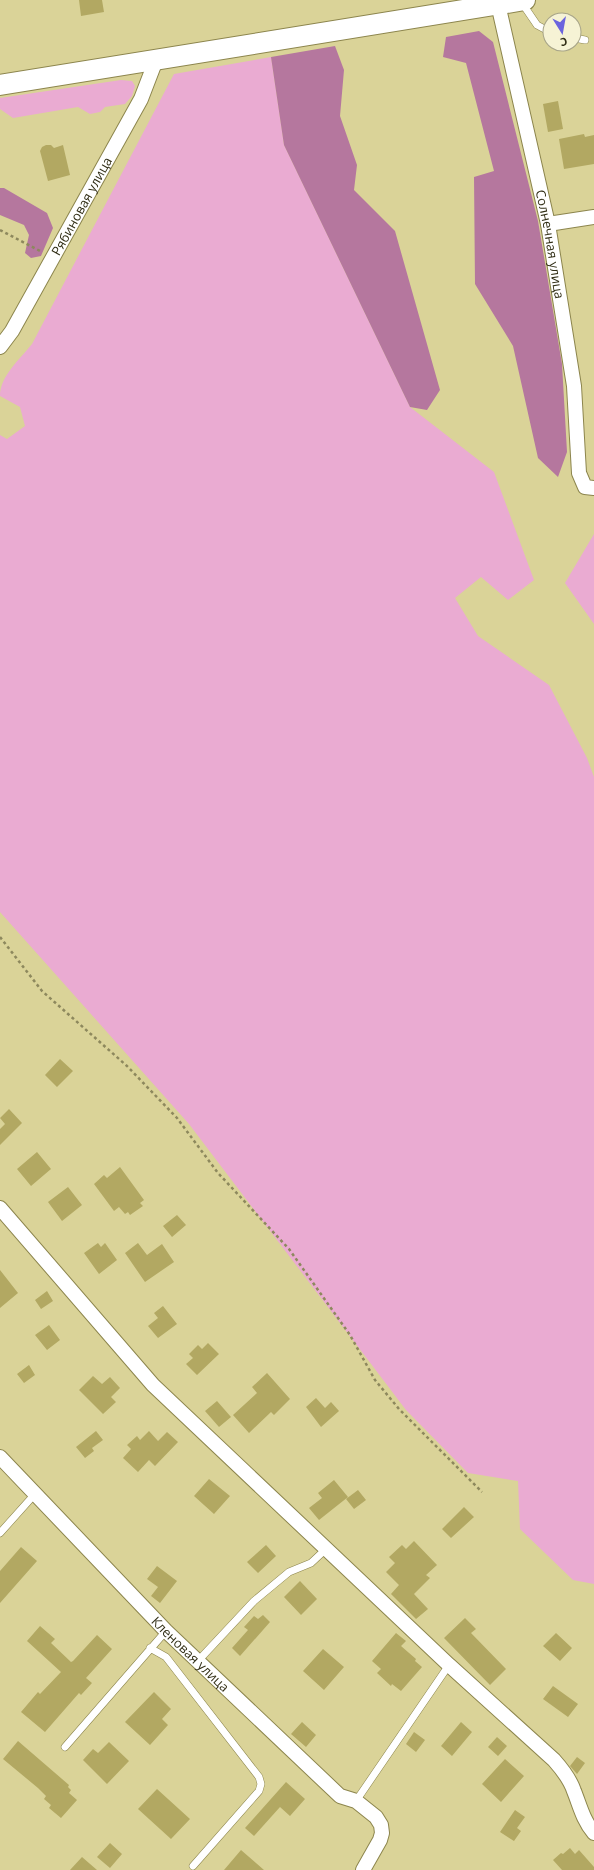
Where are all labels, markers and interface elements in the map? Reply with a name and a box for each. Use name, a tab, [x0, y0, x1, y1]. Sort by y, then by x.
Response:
north arrow	[542, 12, 582, 52]
text: С	[559, 34, 569, 50]
street label: Рябиновая улица	[47, 154, 116, 258]
street label: Солнечная улица	[531, 188, 569, 300]
street label: Кленовая улица	[148, 1612, 233, 1696]

